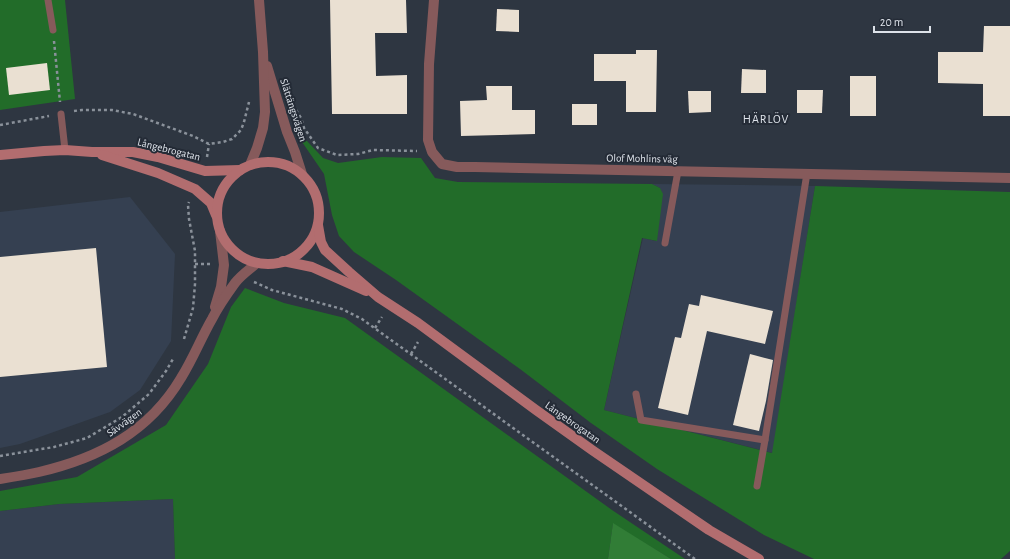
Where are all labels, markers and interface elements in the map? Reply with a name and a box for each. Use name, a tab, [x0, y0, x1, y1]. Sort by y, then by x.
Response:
scale bar	[874, 8, 930, 34]
text: 20 m	[880, 16, 903, 28]
street label: Slättängsvägen	[278, 77, 309, 143]
district label: HÄRLÖV	[743, 112, 789, 125]
street label: Långebrogatan	[136, 136, 202, 163]
street label: Olof Mohlins väg	[606, 152, 678, 165]
street label: Långebrogatan	[543, 399, 602, 445]
street label: Sävvägen	[105, 406, 144, 439]

